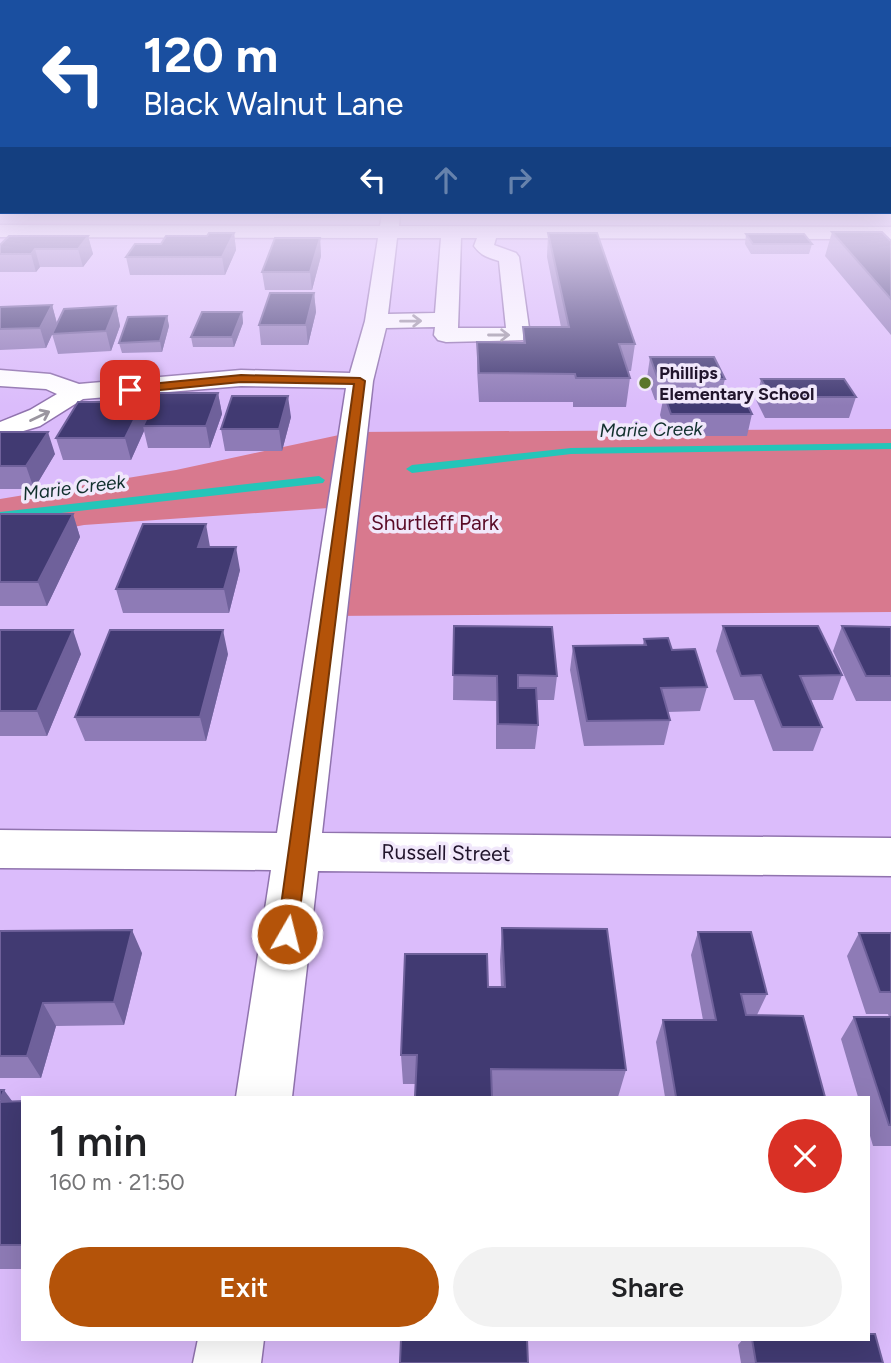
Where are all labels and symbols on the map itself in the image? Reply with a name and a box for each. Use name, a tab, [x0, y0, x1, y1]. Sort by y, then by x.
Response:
one-way arrow	[399, 314, 422, 328]
one-way arrow	[488, 328, 511, 342]
pin	[100, 360, 160, 420]
place label: Phillips Elementary School	[659, 362, 814, 405]
marker: Phillips Elementary School	[637, 375, 653, 391]
one-way arrow	[29, 409, 50, 422]
water label: Marie Creek	[599, 417, 704, 442]
water label: Marie Creek	[21, 470, 128, 505]
park label: Shurtleff Park	[371, 510, 500, 535]
street label: Russell Street	[381, 839, 511, 866]
position arrow	[250, 897, 324, 971]

